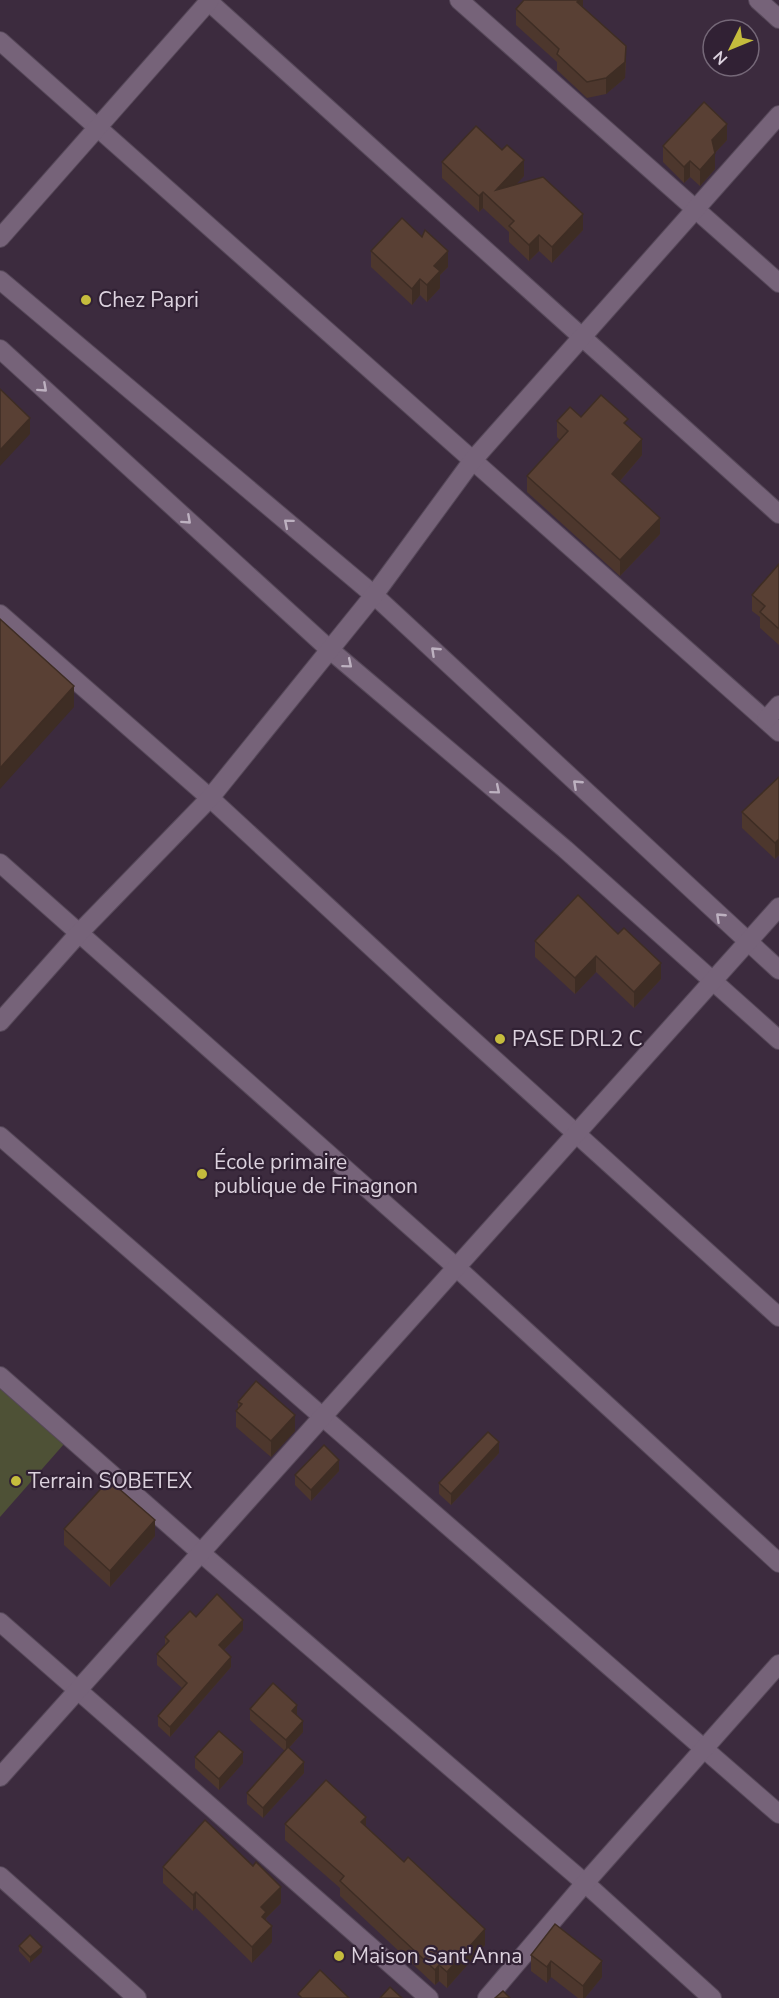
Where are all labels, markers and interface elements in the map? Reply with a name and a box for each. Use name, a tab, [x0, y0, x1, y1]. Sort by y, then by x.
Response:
north arrow	[701, 18, 761, 78]
text: N	[709, 46, 733, 69]
place label: Chez Papri	[98, 286, 199, 314]
marker: Chez Papri	[79, 293, 93, 307]
one-way arrow	[36, 381, 47, 392]
one-way arrow	[180, 512, 191, 523]
one-way arrow	[284, 519, 295, 530]
one-way arrow	[431, 647, 441, 658]
one-way arrow	[341, 657, 352, 668]
one-way arrow	[574, 780, 584, 791]
one-way arrow	[489, 783, 500, 794]
one-way arrow	[716, 913, 727, 924]
place label: PASE DRL2 C	[512, 1025, 643, 1053]
marker: PASE DRL2 C	[493, 1032, 507, 1046]
place label: École primaire publique de Finagnon	[214, 1148, 418, 1200]
marker: École primaire publique de Finagnon	[195, 1167, 209, 1181]
place label: Terrain SOBETEX	[28, 1467, 192, 1495]
marker: Terrain SOBETEX	[9, 1474, 23, 1488]
place label: Maison Sant'Anna	[351, 1942, 522, 1970]
marker: Maison Sant'Anna	[332, 1949, 346, 1963]

